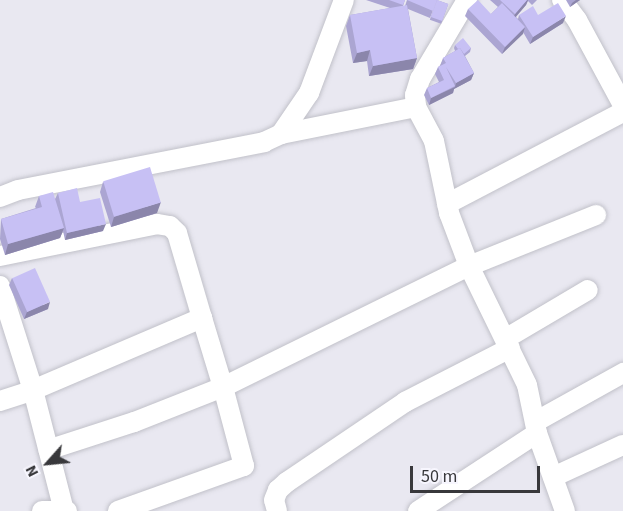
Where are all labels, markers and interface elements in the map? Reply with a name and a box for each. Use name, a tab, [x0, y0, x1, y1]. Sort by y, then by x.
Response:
north arrow	[18, 433, 78, 493]
scale bar	[413, 454, 544, 492]
text: N	[20, 461, 44, 481]
text: 50 m	[421, 464, 457, 489]

